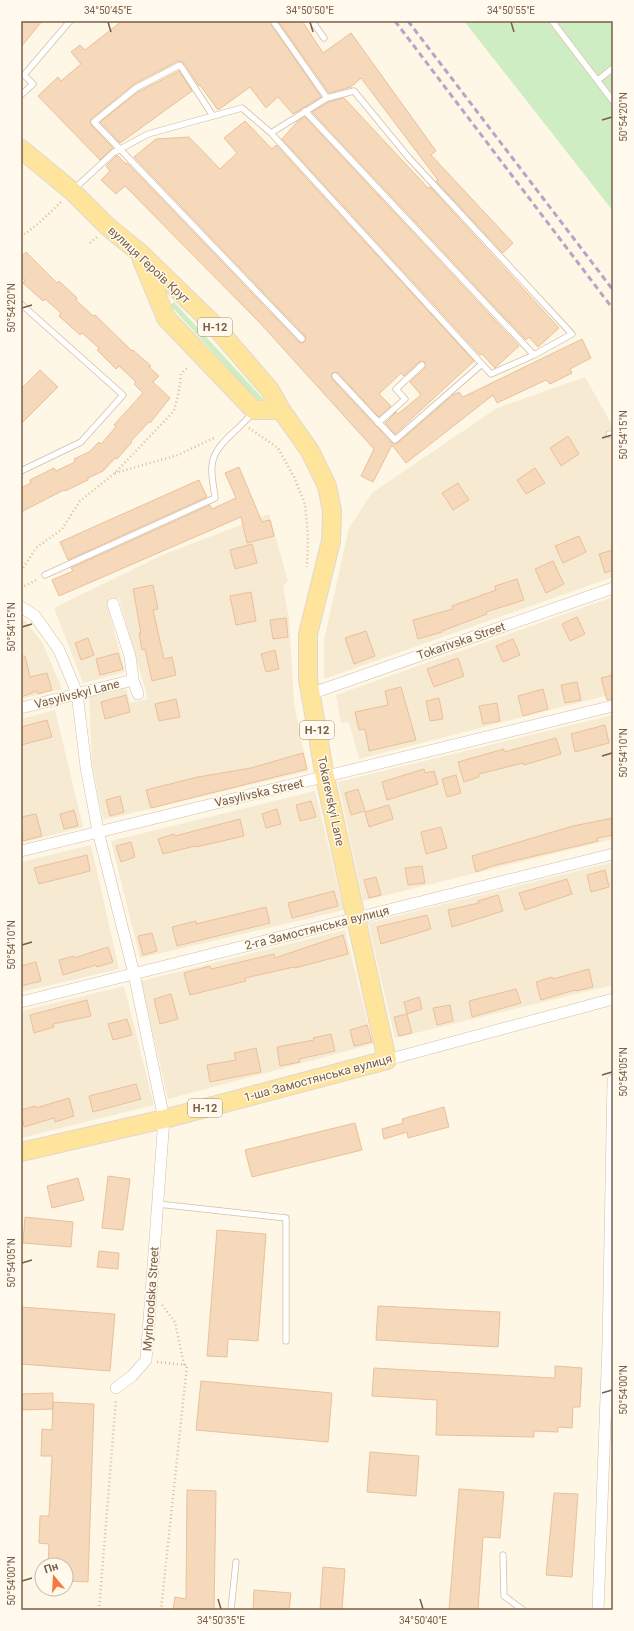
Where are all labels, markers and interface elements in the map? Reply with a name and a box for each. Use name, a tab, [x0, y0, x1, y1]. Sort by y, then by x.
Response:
text: 34°50'45"E	[84, 5, 132, 16]
text: 34°50'50"E	[286, 5, 334, 16]
text: 34°50'55"E	[487, 5, 535, 16]
text: 50°54'20"N	[618, 92, 629, 142]
street label: вулиця Героїв Крут	[105, 223, 193, 307]
text: 50°54'20"N	[6, 283, 17, 333]
road number: Н-12	[198, 318, 232, 336]
text: 50°54'15"N	[618, 410, 629, 460]
text: 50°54'15"N	[6, 602, 17, 652]
street label: Tokarivska Street	[415, 619, 507, 663]
street label: Vasylivskyi Lane	[33, 677, 121, 711]
road number: Н-12	[300, 721, 334, 739]
text: 50°54'10"N	[618, 728, 629, 778]
street label: Tokarevskyi Lane	[315, 755, 347, 847]
street label: Vasylivska Street	[213, 776, 305, 810]
street label: 2-га Замостянська вулиця	[243, 903, 391, 953]
text: 50°54'10"N	[6, 920, 17, 970]
text: 50°54'05"N	[618, 1047, 629, 1097]
street label: 1-ша Замостянська вулиця	[242, 1051, 394, 1105]
road number: Н-12	[188, 1099, 222, 1117]
text: 50°54'05"N	[6, 1238, 17, 1288]
street label: Myrhorodska Street	[140, 1246, 162, 1352]
text: 50°54'00"N	[618, 1365, 629, 1415]
text: 50°54'00"N	[6, 1556, 17, 1606]
north arrow	[34, 1557, 74, 1597]
text: Пн	[42, 1560, 60, 1576]
text: 34°50'35"E	[197, 1615, 245, 1626]
text: 34°50'40"E	[399, 1615, 447, 1626]

